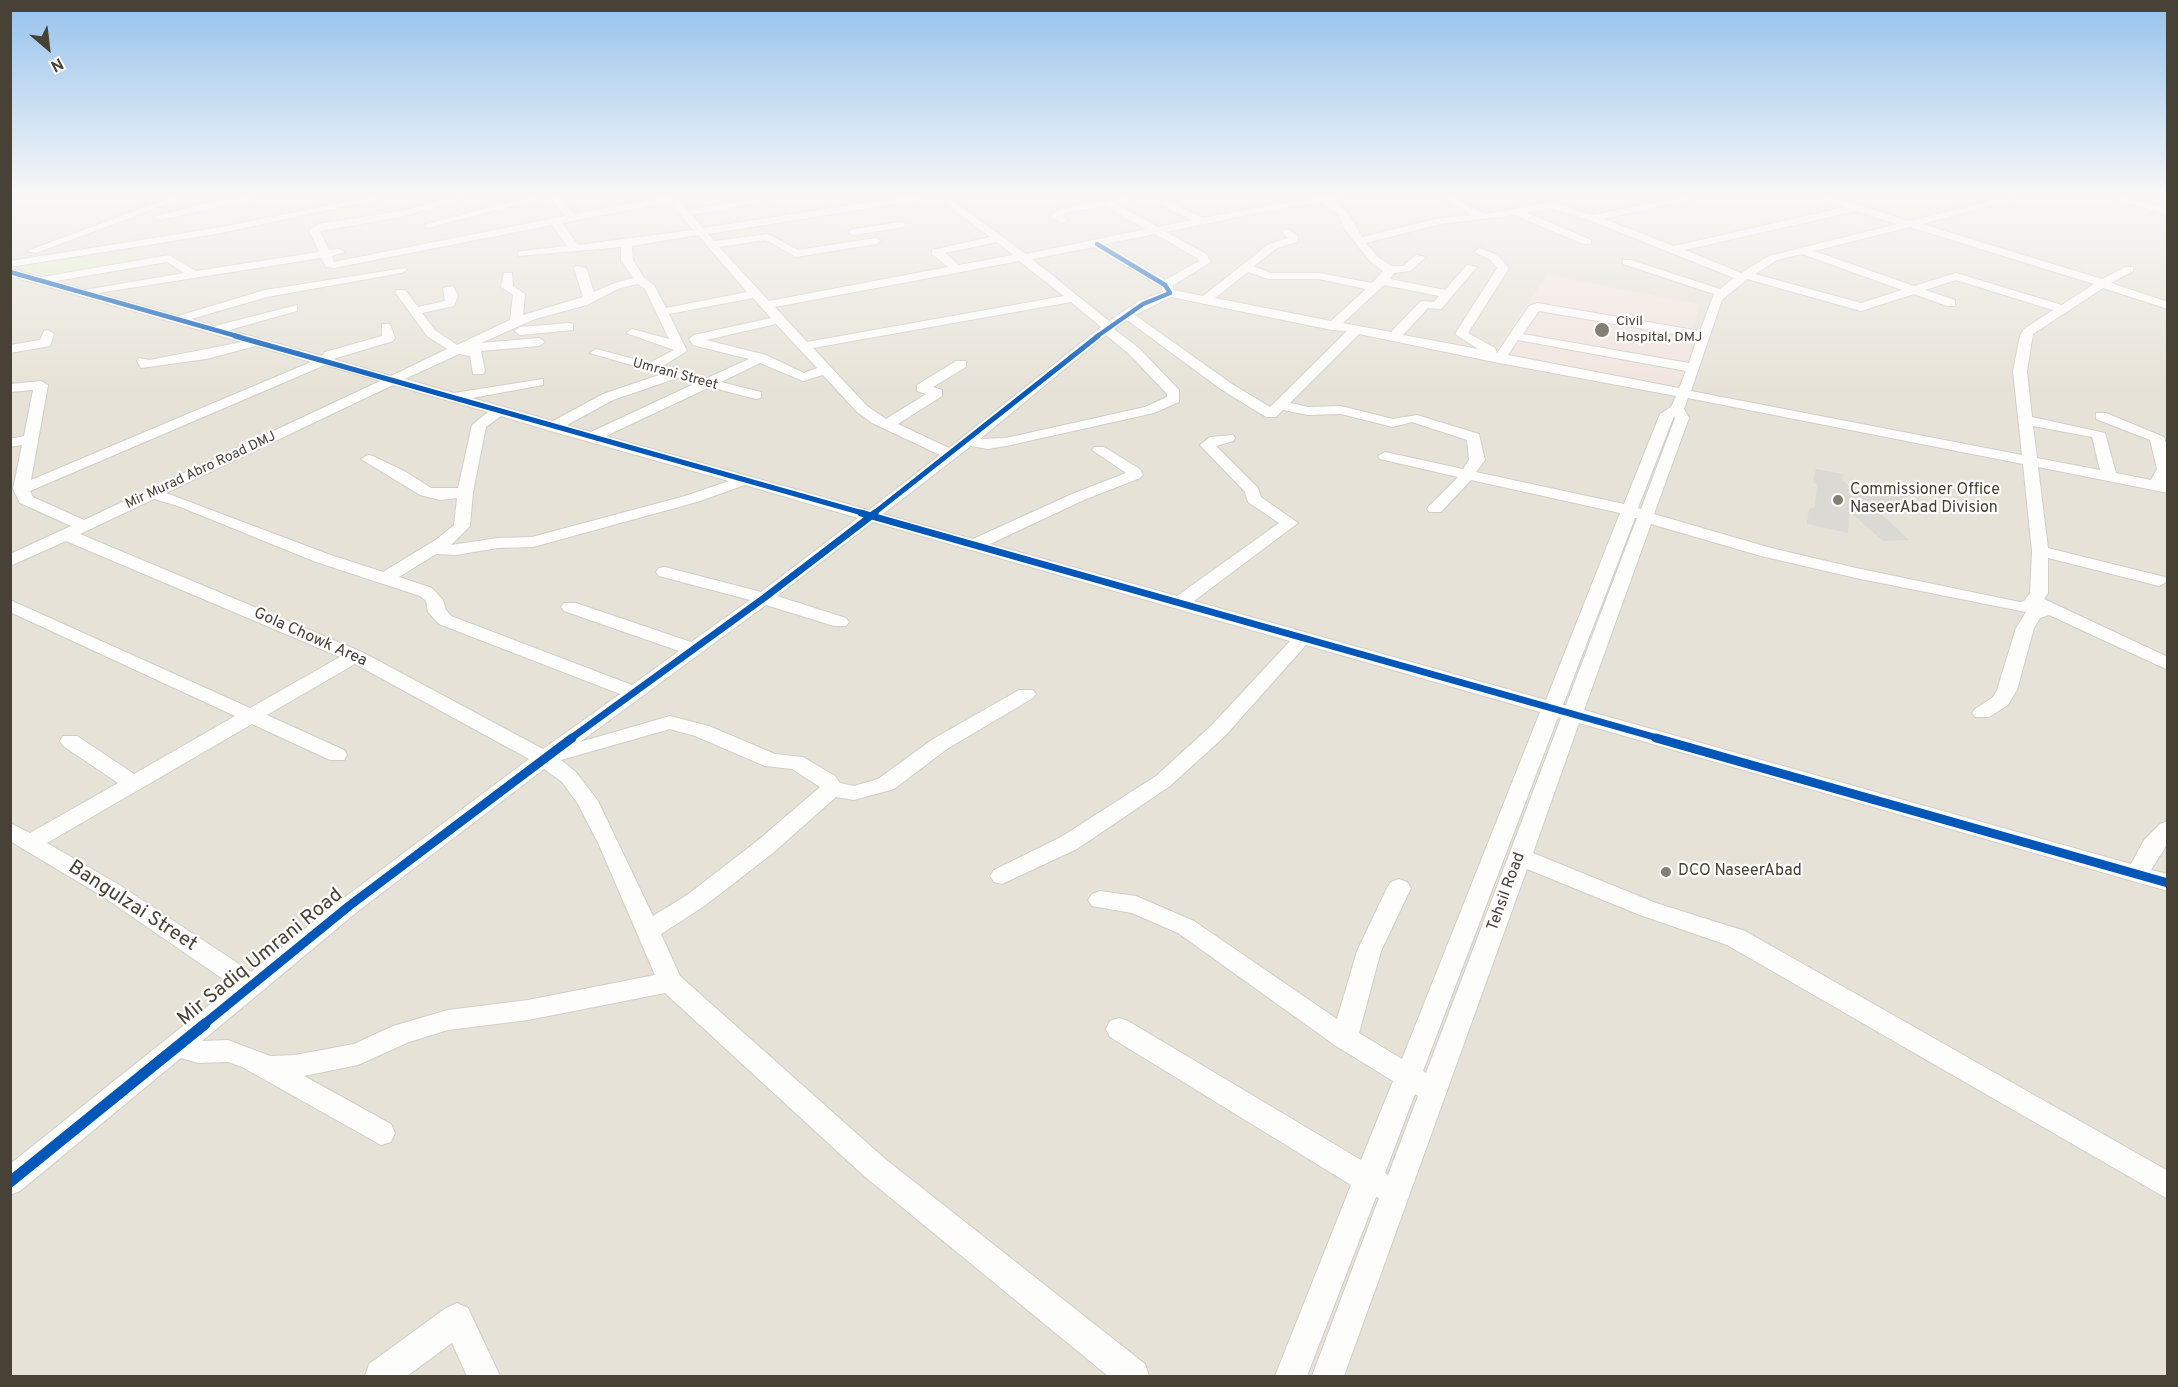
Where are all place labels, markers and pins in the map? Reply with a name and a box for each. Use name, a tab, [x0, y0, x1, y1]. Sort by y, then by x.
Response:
place label: Civil Hospital, DMJ	[1616, 314, 1702, 346]
marker: Civil Hospital, DMJ	[1593, 321, 1611, 339]
place label: Commissioner Office NaseerAbad Division	[1850, 481, 2000, 519]
marker: Commissioner Office NaseerAbad Division	[1831, 493, 1845, 507]
place label: DCO NaseerAbad	[1678, 862, 1802, 882]
marker: DCO NaseerAbad	[1659, 865, 1673, 879]

